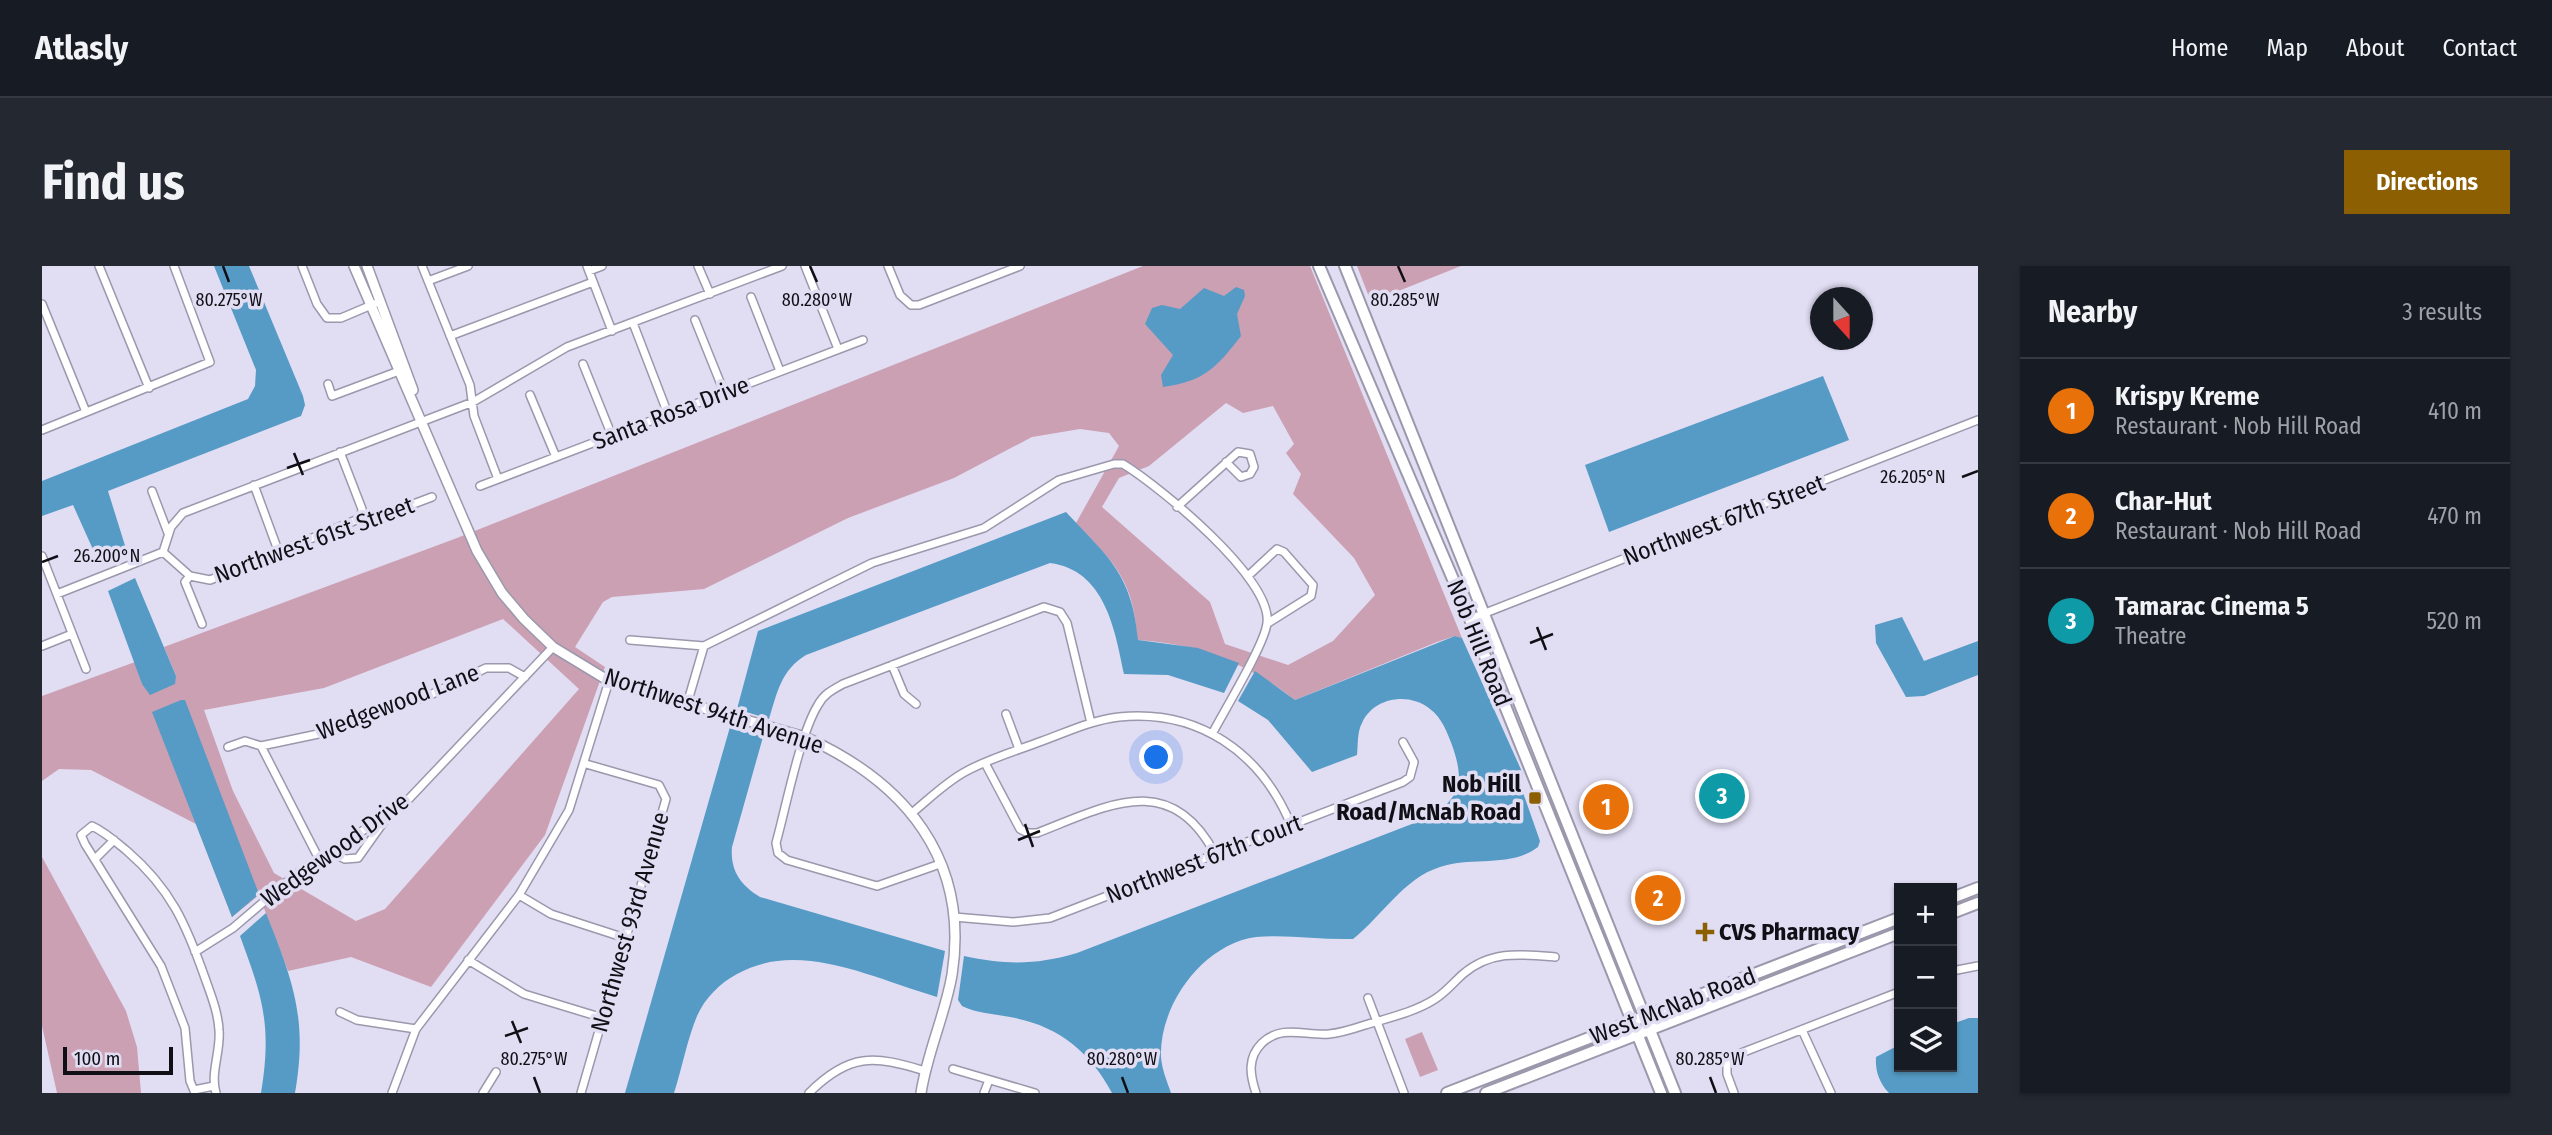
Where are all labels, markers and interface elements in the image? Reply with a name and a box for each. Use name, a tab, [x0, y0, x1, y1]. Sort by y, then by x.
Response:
text: Atlasly	[35, 28, 128, 68]
text: Home	[2171, 34, 2228, 62]
text: Map	[2266, 34, 2308, 62]
text: About	[2346, 34, 2404, 62]
text: Contact	[2442, 34, 2517, 62]
button: Directions	[2344, 150, 2510, 214]
text: Find us	[42, 153, 185, 212]
north arrow	[1810, 287, 1873, 350]
text: 80.275°W	[195, 289, 263, 311]
text: 80.280°W	[782, 289, 853, 311]
text: 80.285°W	[1370, 289, 1440, 311]
text: Nearby	[2048, 294, 2137, 330]
text: 3 results	[2402, 298, 2482, 326]
street label: Santa Rosa Drive	[589, 370, 753, 456]
text: Krispy Kreme	[2115, 381, 2260, 412]
text: 1	[2066, 397, 2076, 425]
text: 410 m	[2428, 397, 2482, 425]
text: Restaurant · Nob Hill Road	[2115, 412, 2362, 440]
text: 26.205°N	[1880, 466, 1946, 488]
street label: Northwest 67th Street	[1619, 469, 1829, 571]
text: Char-Hut	[2115, 486, 2212, 517]
street label: Northwest 61st Street	[210, 491, 418, 589]
text: 2	[2066, 502, 2076, 530]
text: 470 m	[2427, 502, 2482, 530]
text: Restaurant · Nob Hill Road	[2115, 517, 2362, 545]
text: 26.200°N	[74, 545, 140, 567]
street label: Nob Hill Road	[1441, 576, 1517, 710]
text: Tamarac Cinema 5	[2115, 591, 2309, 622]
text: 3	[2066, 607, 2076, 635]
text: 520 m	[2426, 607, 2482, 635]
text: Theatre	[2115, 622, 2186, 650]
street label: Wedgewood Lane	[313, 658, 483, 746]
street label: Northwest 94th Avenue	[601, 662, 827, 760]
your location	[1139, 740, 1173, 774]
place label: Nob Hill Road/McNab Road	[1336, 770, 1521, 826]
pin: 3	[1699, 770, 1745, 822]
pin: 1	[1583, 781, 1629, 833]
street label: Wedgewood Drive	[256, 787, 414, 913]
marker: Nob Hill Road/McNab Road	[1527, 790, 1543, 806]
street label: Northwest 93rd Avenue	[585, 809, 675, 1035]
street label: Northwest 67th Court	[1102, 809, 1306, 909]
pin: 2	[1635, 872, 1681, 924]
map controls	[1894, 883, 1957, 1072]
button: +	[1894, 883, 1957, 946]
place label: CVS Pharmacy	[1719, 918, 1860, 946]
marker: CVS Pharmacy	[1697, 924, 1713, 940]
button: −	[1894, 946, 1957, 1009]
street label: West McNab Road	[1586, 962, 1760, 1050]
button: layers	[1894, 1009, 1957, 1072]
scale bar	[63, 1044, 173, 1076]
text: 100 m	[74, 1047, 120, 1070]
text: 80.275°W	[500, 1048, 568, 1070]
text: 80.280°W	[1087, 1048, 1158, 1070]
text: 80.285°W	[1675, 1048, 1745, 1070]

